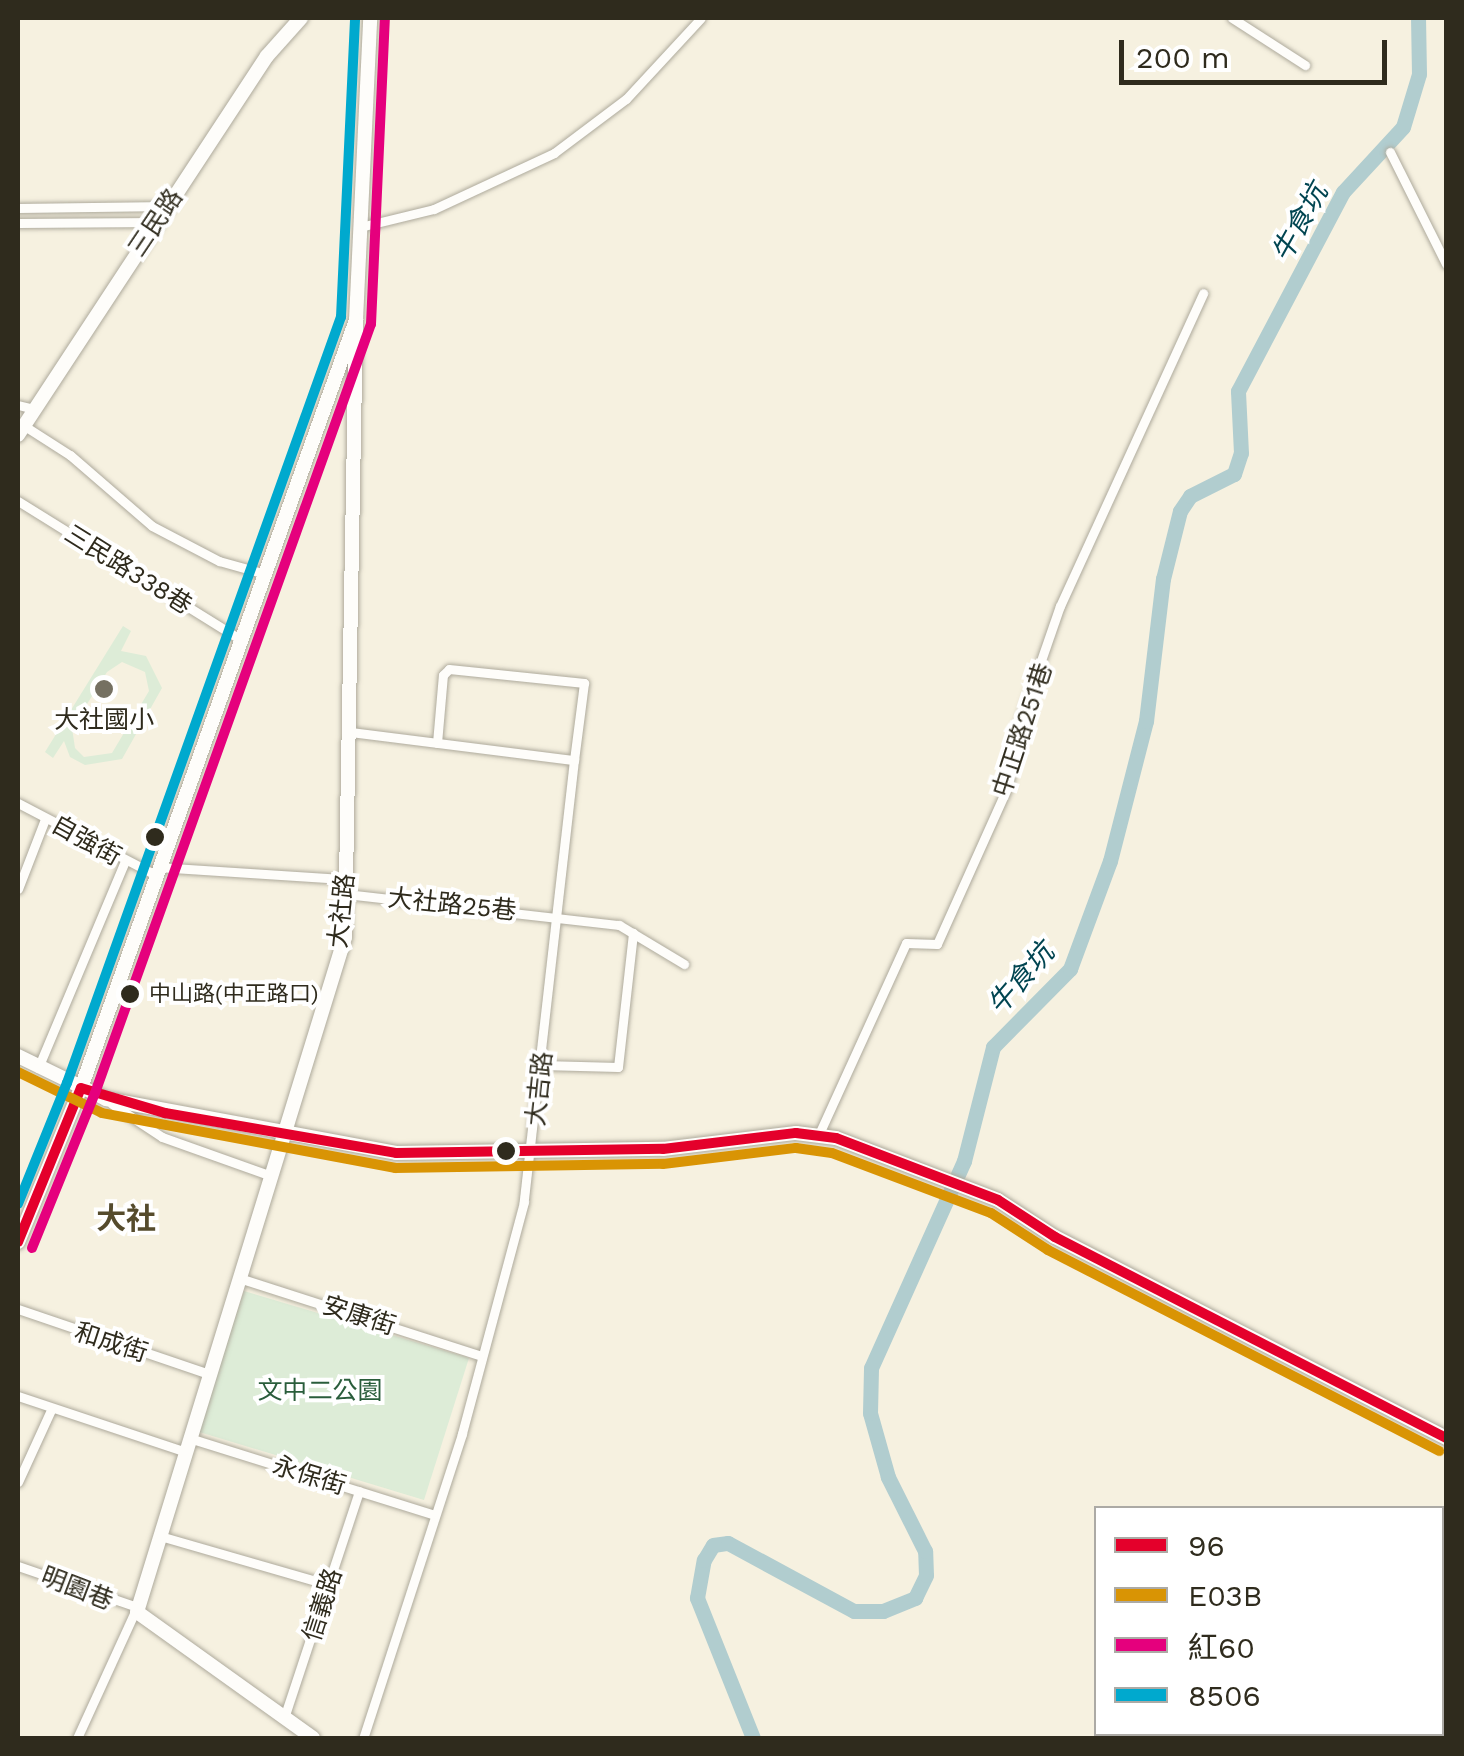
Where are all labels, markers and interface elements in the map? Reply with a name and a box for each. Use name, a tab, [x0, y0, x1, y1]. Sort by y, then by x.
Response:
scale bar	[1124, 20, 1392, 82]
text: 200 m	[1136, 40, 1230, 75]
water label: 牛食坑	[1265, 178, 1335, 268]
street label: 三民路	[123, 184, 189, 262]
street label: 三民路338巷	[59, 519, 197, 621]
street label: 中正路251巷	[987, 659, 1059, 801]
marker: 大社國小	[93, 678, 115, 700]
place label: 大社國小	[54, 705, 154, 735]
street label: 自強街	[46, 810, 126, 872]
unlabelled marker	[145, 827, 165, 847]
street label: 大社路	[323, 872, 361, 950]
street label: 大社路25巷	[386, 883, 518, 927]
water label: 牛食坑	[981, 936, 1061, 1022]
place label: 中山路(中正路口)	[149, 981, 318, 1007]
marker: 中山路(中正路口)	[120, 984, 140, 1004]
street label: 大吉路	[521, 1050, 559, 1128]
unlabelled marker	[496, 1141, 516, 1161]
district label: 大社	[96, 1201, 156, 1237]
street label: 安康街	[319, 1290, 399, 1342]
street label: 和成街	[71, 1317, 151, 1369]
park label: 文中二公園	[258, 1376, 382, 1406]
street label: 永保街	[269, 1451, 349, 1501]
legend	[1094, 1506, 1444, 1736]
text: 96	[1188, 1528, 1225, 1563]
street label: 明園巷	[37, 1562, 117, 1616]
street label: 信義路	[297, 1565, 349, 1645]
text: E03B	[1188, 1578, 1262, 1613]
text: 紅60	[1188, 1630, 1255, 1665]
text: 8506	[1188, 1678, 1261, 1713]

